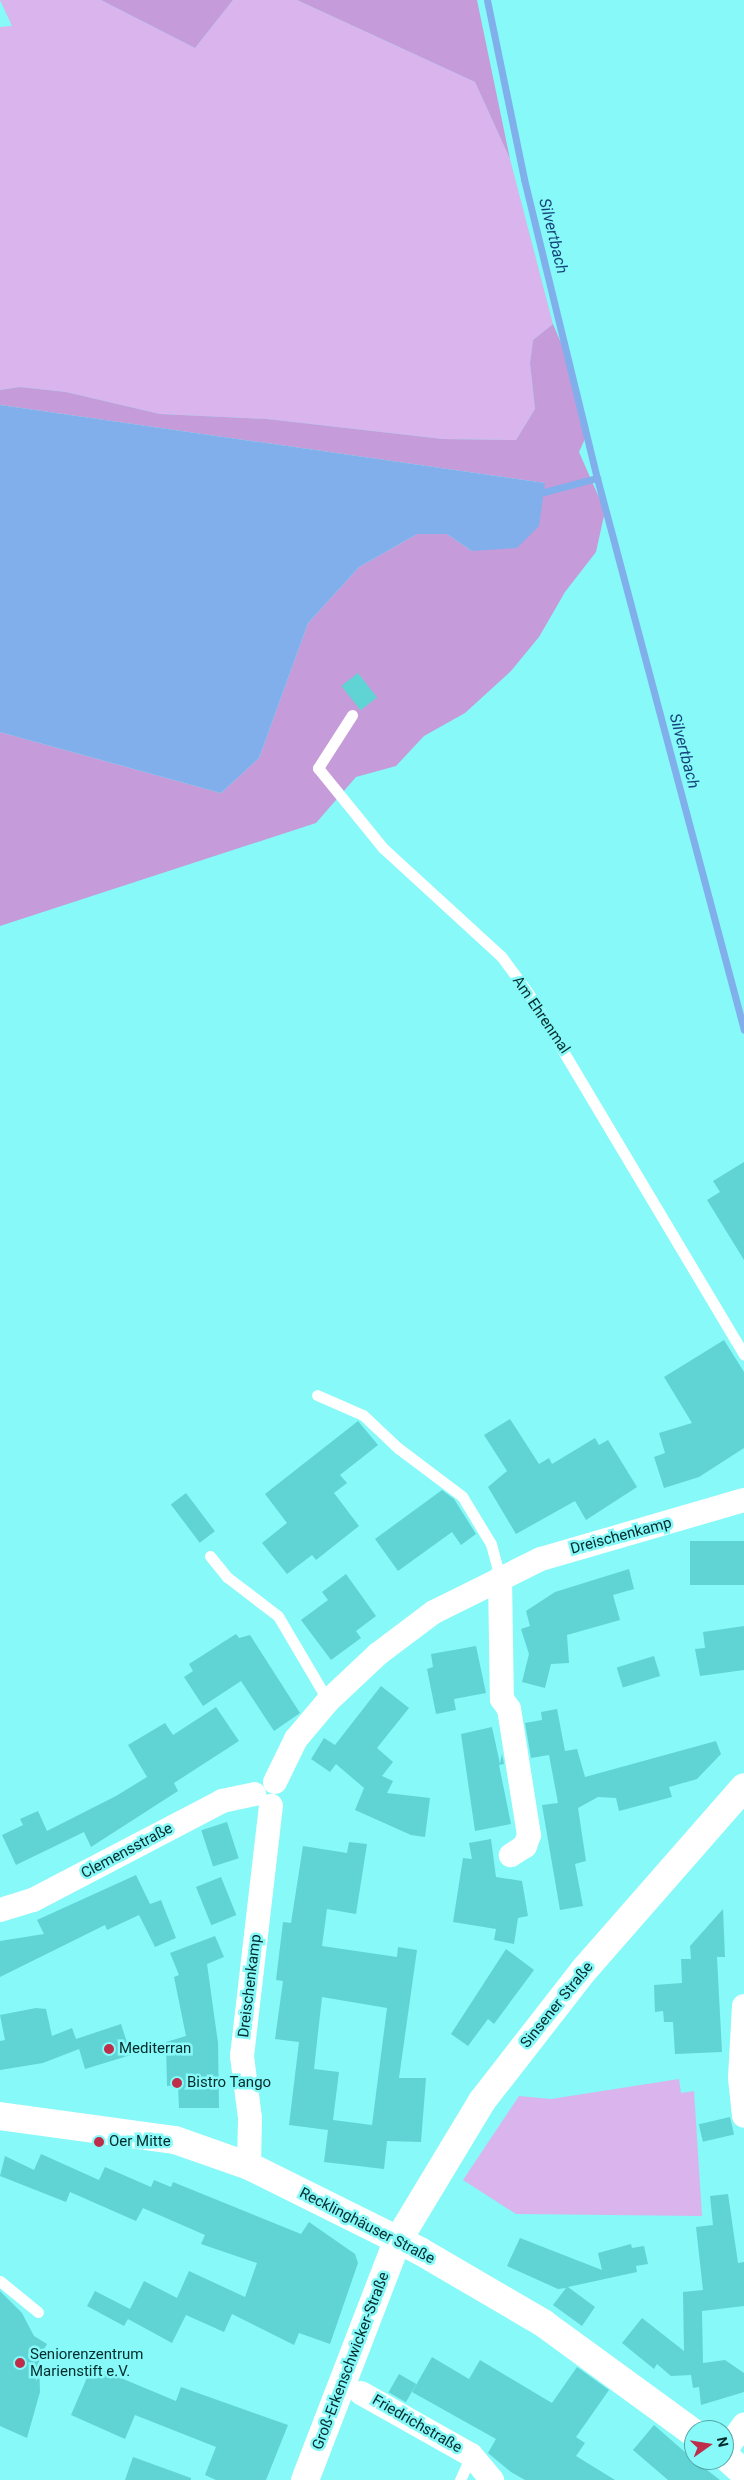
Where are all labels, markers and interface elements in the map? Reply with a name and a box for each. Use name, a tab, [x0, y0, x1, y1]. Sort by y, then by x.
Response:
water label: Silvertbach	[534, 196, 572, 276]
water label: Silvertbach	[665, 711, 703, 791]
street label: Am Ehrenmal	[508, 973, 574, 1057]
street label: Dreischenkamp	[569, 1514, 673, 1558]
street label: Clemensstraße	[78, 1819, 176, 1883]
street label: Dreischenkamp	[235, 1933, 265, 2039]
street label: Sinsener Straße	[517, 1958, 597, 2052]
place label: Mediterran	[119, 2040, 191, 2058]
marker: Mediterran	[103, 2043, 115, 2055]
place label: Bistro Tango	[187, 2074, 271, 2092]
marker: Bistro Tango	[171, 2077, 183, 2089]
place label: Oer Mitte	[109, 2133, 171, 2151]
marker: Oer Mitte	[93, 2136, 105, 2148]
street label: Recklinghäuser Straße	[296, 2184, 438, 2268]
street label: Groß-Erkenschwicker-Straße	[309, 2270, 393, 2452]
place label: Seniorenzentrum Marienstift e.V.	[30, 2345, 144, 2380]
marker: Seniorenzentrum Marienstift e.V.	[14, 2357, 26, 2369]
street label: Friedrichstraße	[369, 2391, 465, 2457]
north arrow	[684, 2420, 734, 2470]
text: N	[714, 2435, 732, 2448]

